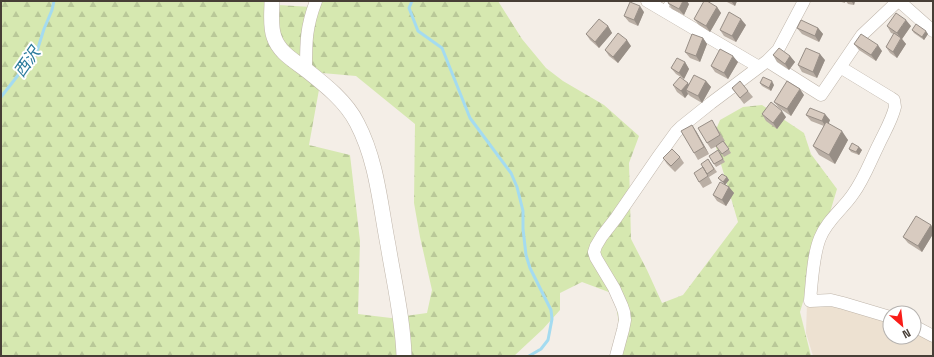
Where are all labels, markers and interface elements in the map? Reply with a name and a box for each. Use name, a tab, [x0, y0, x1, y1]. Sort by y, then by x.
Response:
water label: 西沢	[9, 41, 46, 81]
north arrow	[882, 305, 922, 345]
text: N	[900, 326, 913, 342]

